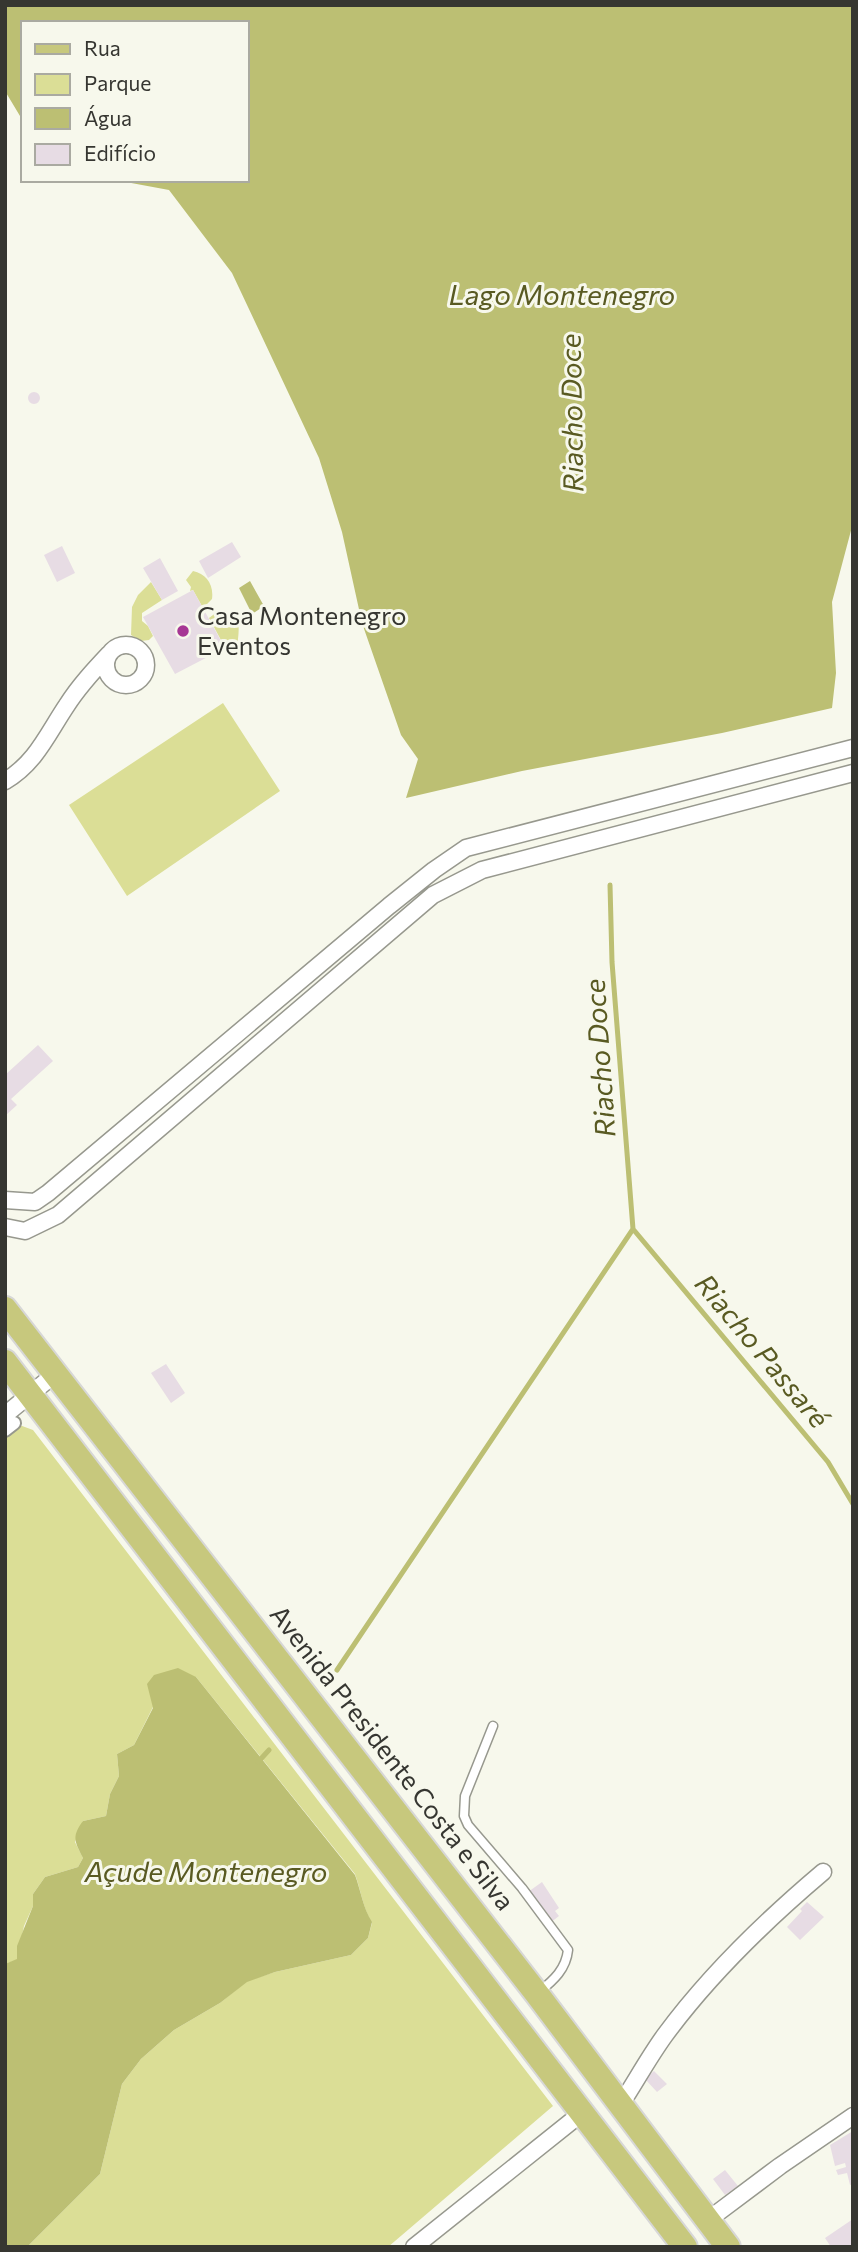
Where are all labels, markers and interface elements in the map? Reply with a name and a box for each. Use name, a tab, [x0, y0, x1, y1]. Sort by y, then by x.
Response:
legend	[21, 21, 248, 182]
text: Rua	[84, 35, 121, 60]
text: Parque	[84, 70, 151, 95]
text: Água	[84, 105, 132, 130]
text: Edifício	[84, 140, 156, 165]
water label: Lago Montenegro	[449, 277, 675, 311]
water label: Riacho Doce	[553, 333, 589, 493]
place label: Casa Montenegro Eventos	[197, 599, 406, 660]
marker: Casa Montenegro Eventos	[175, 623, 191, 639]
water label: Riacho Doce	[576, 978, 621, 1138]
water label: Riacho Passaré	[689, 1267, 838, 1435]
street label: Avenida Presidente Costa e Silva	[265, 1599, 522, 1916]
water label: Açude Montenegro	[84, 1854, 327, 1888]

